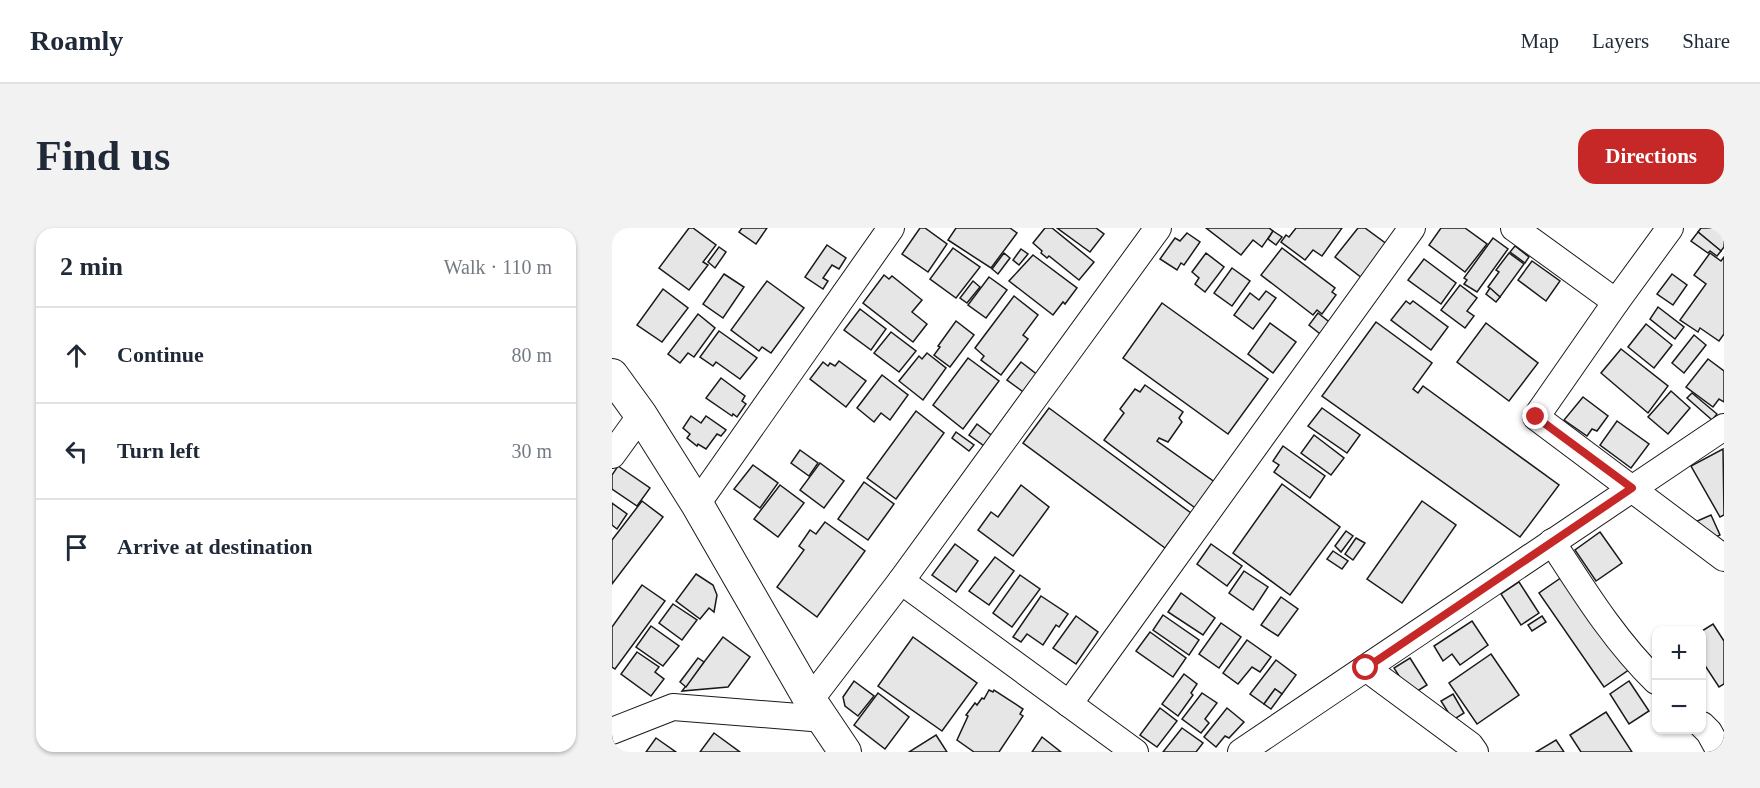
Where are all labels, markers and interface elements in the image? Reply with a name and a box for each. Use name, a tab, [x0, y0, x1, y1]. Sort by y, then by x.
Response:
text: Roamly	[30, 25, 123, 56]
text: Map	[1521, 29, 1559, 53]
text: Layers	[1592, 29, 1649, 53]
text: Share	[1682, 29, 1730, 53]
button: Directions	[1578, 129, 1724, 184]
text: Find us	[36, 133, 170, 179]
text: 2 min	[60, 252, 123, 281]
text: Walk · 110 m	[444, 256, 552, 278]
icon: ahead	[60, 339, 93, 372]
text: Continue	[117, 342, 204, 367]
text: 80 m	[511, 344, 552, 366]
route end	[1522, 403, 1548, 429]
icon: left	[60, 435, 93, 468]
text: Turn left	[117, 438, 200, 463]
text: 30 m	[511, 440, 552, 462]
icon: arrive	[60, 531, 93, 564]
text: Arrive at destination	[117, 534, 313, 559]
map controls	[1652, 626, 1706, 734]
button: +	[1652, 626, 1706, 680]
route start	[1352, 654, 1378, 680]
button: −	[1652, 680, 1706, 734]

